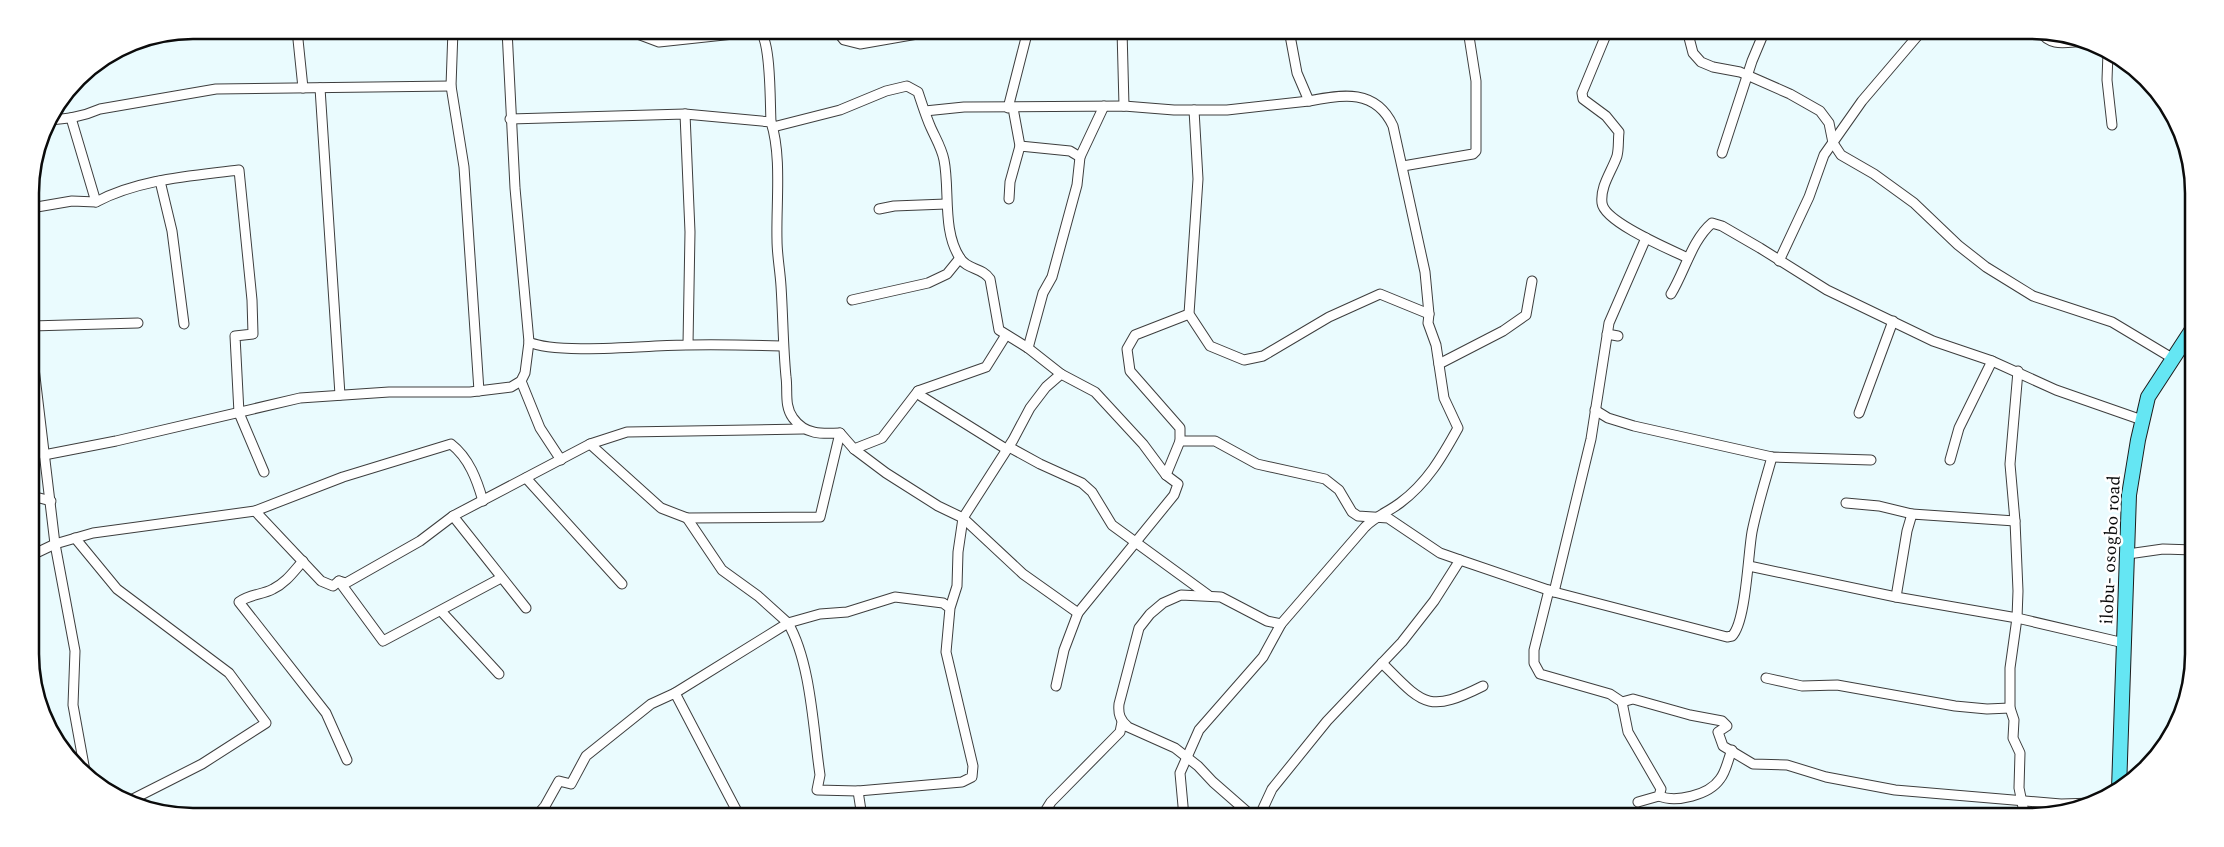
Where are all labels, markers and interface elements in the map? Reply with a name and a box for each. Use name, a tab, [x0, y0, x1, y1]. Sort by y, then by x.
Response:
street label: ilobu- osogbo road	[2093, 475, 2128, 625]

